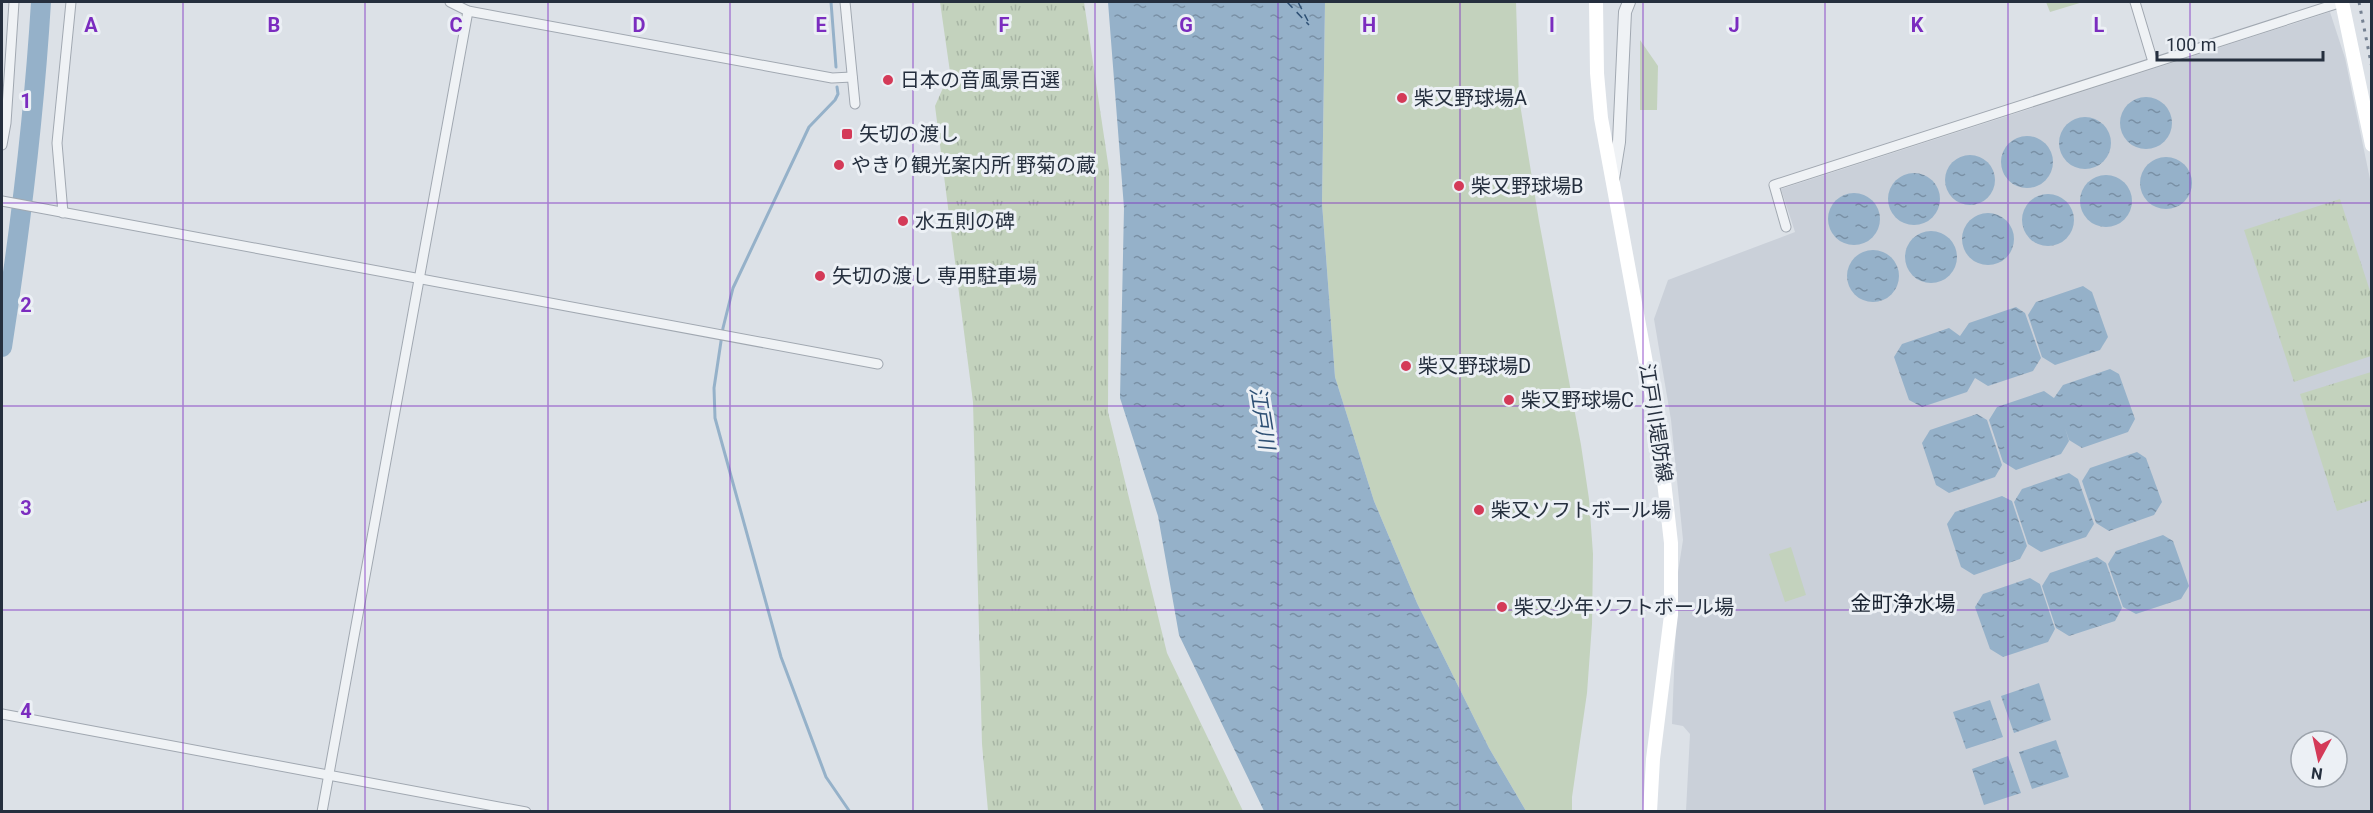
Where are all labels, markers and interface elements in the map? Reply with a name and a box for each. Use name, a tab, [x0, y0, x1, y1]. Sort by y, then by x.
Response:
text: A	[84, 13, 98, 37]
text: B	[268, 13, 280, 37]
text: C	[449, 13, 463, 37]
text: D	[633, 13, 646, 37]
text: E	[815, 13, 827, 37]
text: F	[999, 13, 1010, 37]
text: G	[1179, 13, 1193, 37]
text: H	[1362, 13, 1376, 37]
text: I	[1549, 13, 1555, 37]
text: J	[1728, 13, 1740, 37]
text: K	[1911, 13, 1924, 37]
text: L	[2094, 13, 2105, 37]
scale bar	[2157, 24, 2324, 62]
text: 100 m	[2166, 34, 2217, 55]
place label: 日本の音風景百選	[900, 68, 1060, 92]
marker: 日本の音風景百選	[881, 73, 895, 87]
place label: 柴又野球場A	[1414, 86, 1527, 110]
text: 1	[20, 89, 32, 113]
marker: 柴又野球場A	[1395, 91, 1409, 105]
place label: 矢切の渡し	[859, 122, 959, 146]
marker: 矢切の渡し	[840, 127, 854, 141]
place label: やきり観光案内所 野菊の蔵	[851, 153, 1096, 177]
marker: やきり観光案内所 野菊の蔵	[832, 158, 846, 172]
place label: 柴又野球場B	[1471, 174, 1583, 198]
marker: 柴又野球場B	[1452, 179, 1466, 193]
place label: 水五則の碑	[915, 209, 1015, 233]
marker: 水五則の碑	[896, 214, 910, 228]
place label: 矢切の渡し 専用駐車場	[832, 264, 1037, 288]
marker: 矢切の渡し 専用駐車場	[813, 269, 827, 283]
text: 2	[20, 293, 32, 317]
place label: 柴又野球場D	[1418, 354, 1531, 378]
marker: 柴又野球場D	[1399, 359, 1413, 373]
street label: 江戸川堤防線	[1635, 362, 1677, 484]
water label: 江戸川	[1245, 385, 1279, 453]
place label: 柴又野球場C	[1521, 388, 1634, 412]
marker: 柴又野球場C	[1502, 393, 1516, 407]
text: 3	[20, 496, 32, 520]
place label: 柴又ソフトボール場	[1491, 498, 1671, 522]
marker: 柴又ソフトボール場	[1472, 503, 1486, 517]
district label: 金町浄水場	[1851, 592, 1956, 616]
place label: 柴又少年ソフトボール場	[1514, 595, 1734, 619]
marker: 柴又少年ソフトボール場	[1495, 600, 1509, 614]
text: 4	[20, 699, 32, 723]
north arrow	[2289, 729, 2349, 789]
text: N	[2310, 763, 2324, 784]

